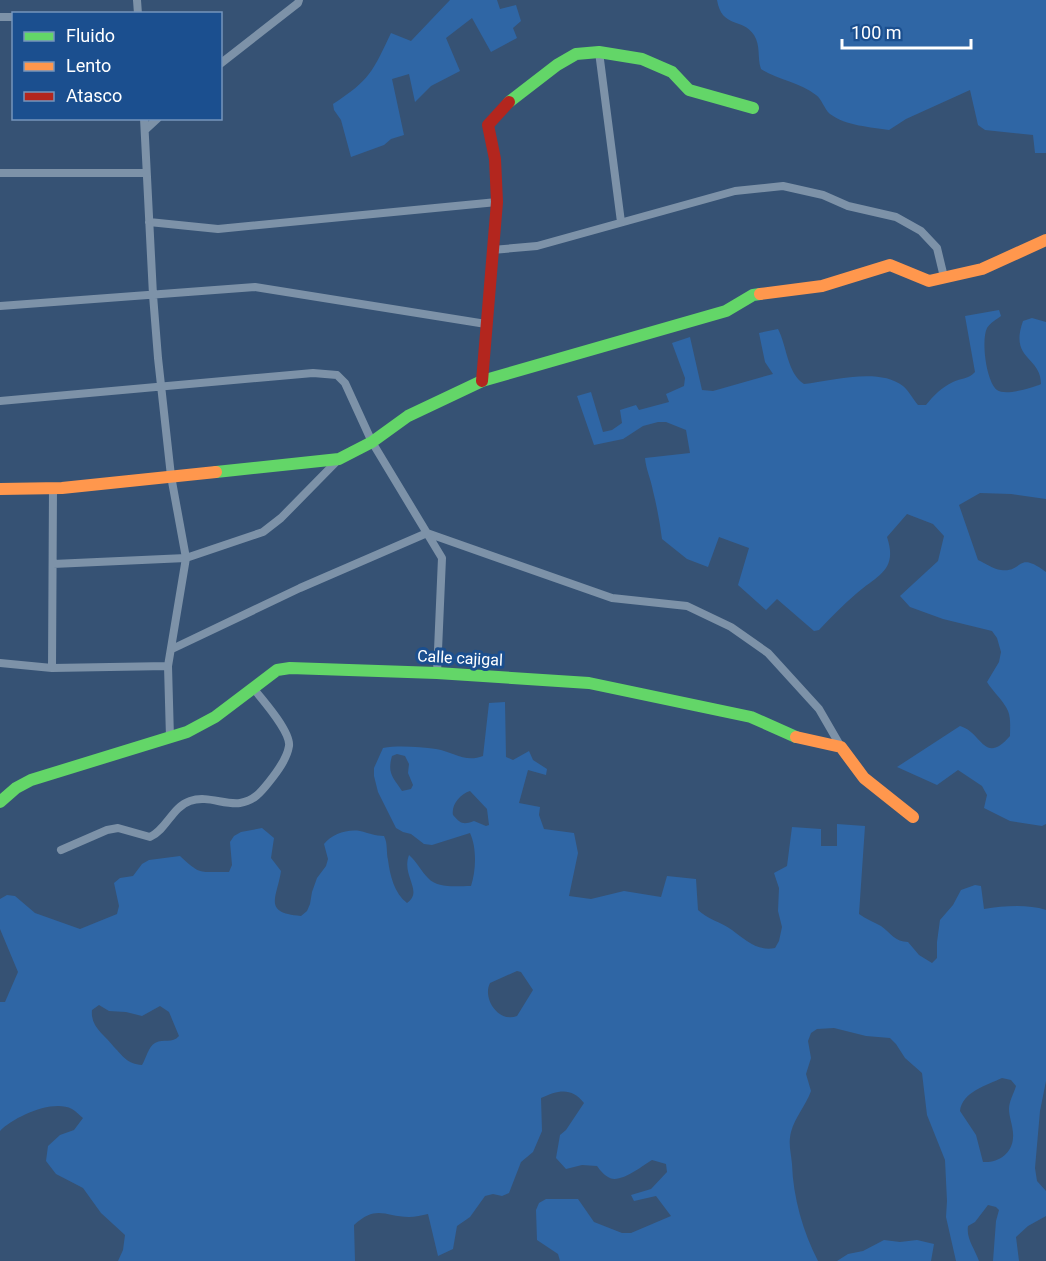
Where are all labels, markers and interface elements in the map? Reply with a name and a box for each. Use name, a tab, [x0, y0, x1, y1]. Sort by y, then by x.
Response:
legend	[12, 12, 222, 120]
scale bar	[842, 12, 971, 50]
text: 100 m	[851, 22, 902, 43]
text: Fluido	[66, 25, 115, 46]
text: Lento	[66, 55, 111, 76]
text: Atasco	[66, 85, 122, 106]
street label: Calle cajigal	[417, 646, 503, 670]

